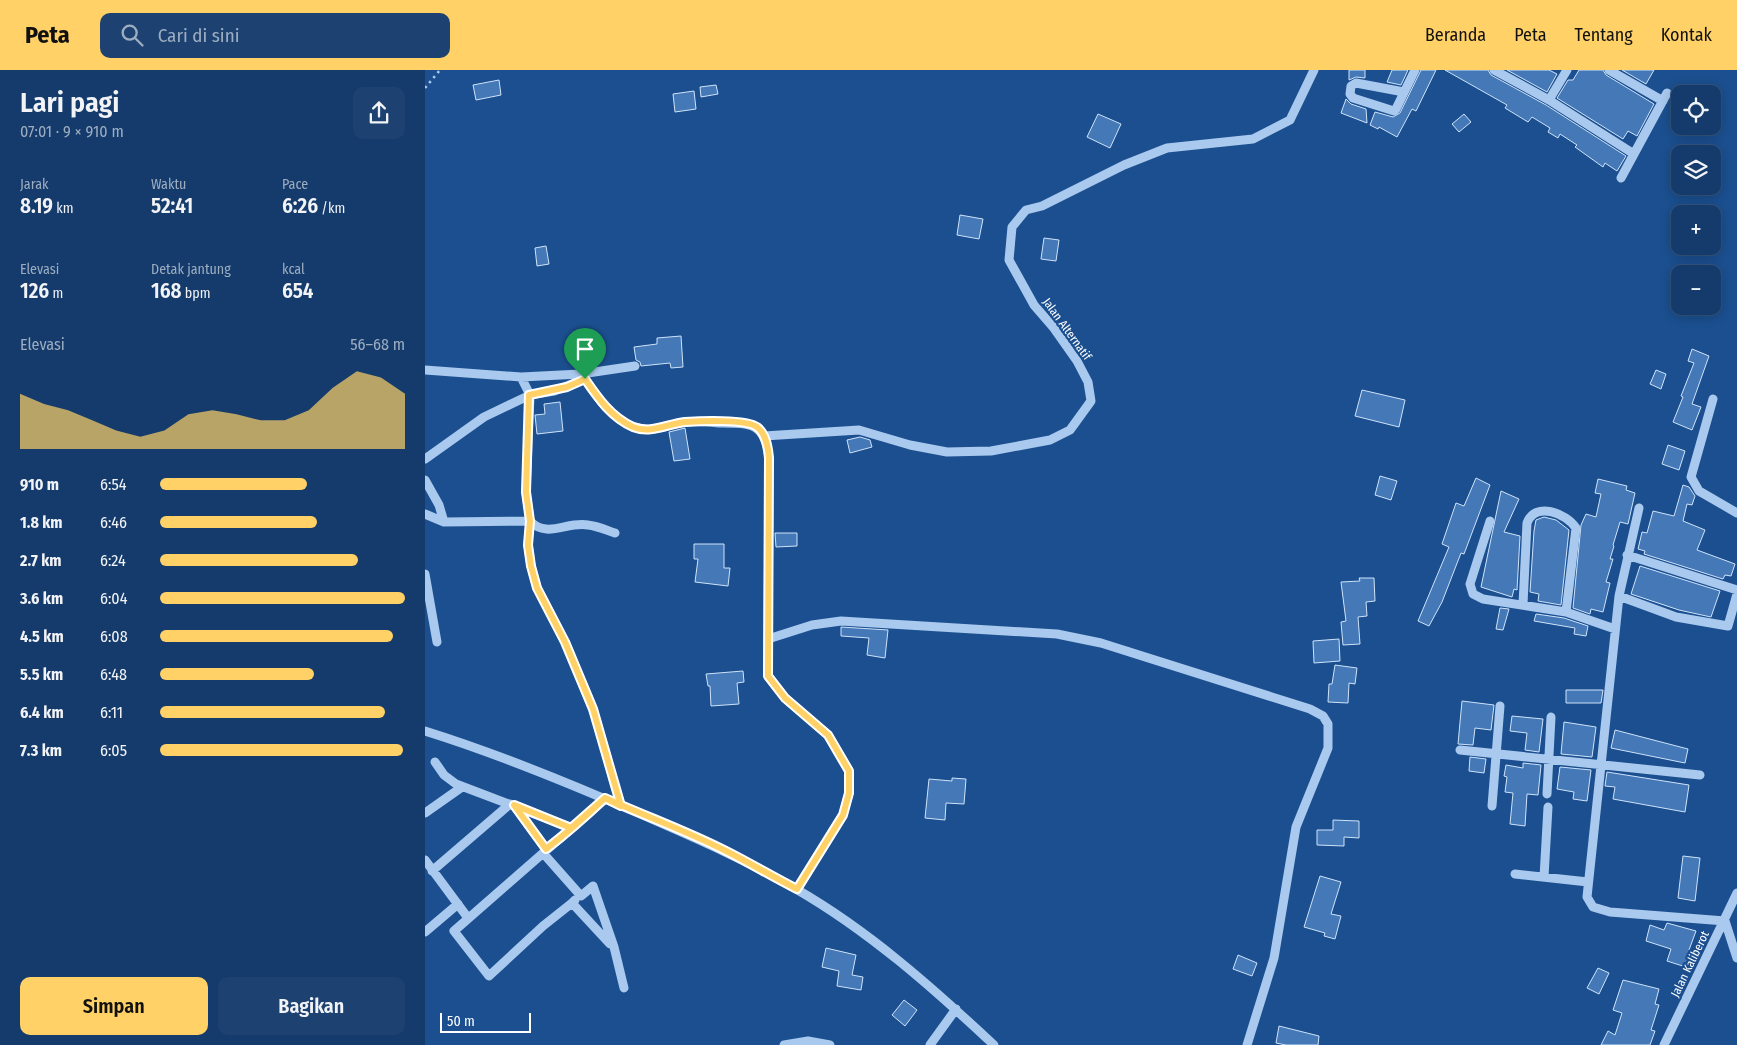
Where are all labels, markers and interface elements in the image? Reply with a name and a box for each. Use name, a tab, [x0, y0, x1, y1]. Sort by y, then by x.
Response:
search box	[100, 13, 450, 58]
text: Peta	[25, 21, 70, 49]
icon: search	[118, 21, 146, 49]
text: Cari di sini	[158, 24, 239, 47]
text: Beranda	[1425, 24, 1486, 46]
text: Peta	[1514, 24, 1547, 46]
text: Tentang	[1575, 24, 1633, 46]
text: Kontak	[1661, 24, 1712, 46]
map controls	[1671, 85, 1721, 315]
button: locate	[1671, 85, 1721, 135]
text: Lari pagi	[20, 86, 120, 119]
button: share	[353, 87, 405, 139]
text: 07:01 · 9 × 910 m	[20, 122, 124, 141]
button: layers	[1671, 145, 1721, 195]
text: Jarak	[20, 176, 49, 193]
text: Waktu	[151, 176, 186, 193]
text: Pace	[282, 176, 308, 193]
text: 8.19	[20, 193, 53, 219]
text: 52:41	[151, 193, 193, 219]
text: 6:26	[282, 193, 318, 219]
text: km	[53, 200, 74, 217]
text: /km	[318, 200, 345, 217]
button: +	[1671, 205, 1721, 255]
text: Elevasi	[20, 261, 59, 278]
text: Detak jantung	[151, 261, 231, 278]
text: kcal	[282, 261, 305, 278]
button: −	[1671, 265, 1721, 315]
text: 126	[20, 278, 49, 304]
text: 168	[151, 278, 182, 304]
text: 654	[282, 278, 314, 304]
text: m	[49, 285, 63, 302]
text: bpm	[182, 285, 211, 302]
street label: Jalan Alternatif	[1040, 295, 1095, 364]
pin	[564, 328, 606, 379]
text: Elevasi	[20, 335, 65, 354]
text: 56–68 m	[350, 335, 405, 354]
icon: arrive	[571, 335, 599, 363]
text: 910 m	[20, 475, 59, 494]
text: 6:54	[100, 475, 126, 494]
text: 1.8 km	[20, 513, 63, 532]
text: 6:46	[100, 513, 127, 532]
text: 2.7 km	[20, 551, 62, 570]
text: 6:24	[100, 551, 126, 570]
text: 3.6 km	[20, 589, 63, 608]
text: 6:04	[100, 589, 127, 608]
text: 4.5 km	[20, 627, 64, 646]
text: 6:08	[100, 627, 128, 646]
text: 5.5 km	[20, 665, 63, 684]
text: 6:48	[100, 665, 127, 684]
text: 6.4 km	[20, 703, 64, 722]
text: 6:11	[100, 703, 123, 722]
text: 7.3 km	[20, 741, 62, 760]
text: 6:05	[100, 741, 127, 760]
street label: Jalan Kaliberot	[1668, 929, 1712, 999]
button: Simpan	[20, 977, 208, 1035]
button: Bagikan	[218, 977, 405, 1035]
scale bar	[440, 1010, 531, 1033]
text: 50 m	[447, 1013, 475, 1030]

